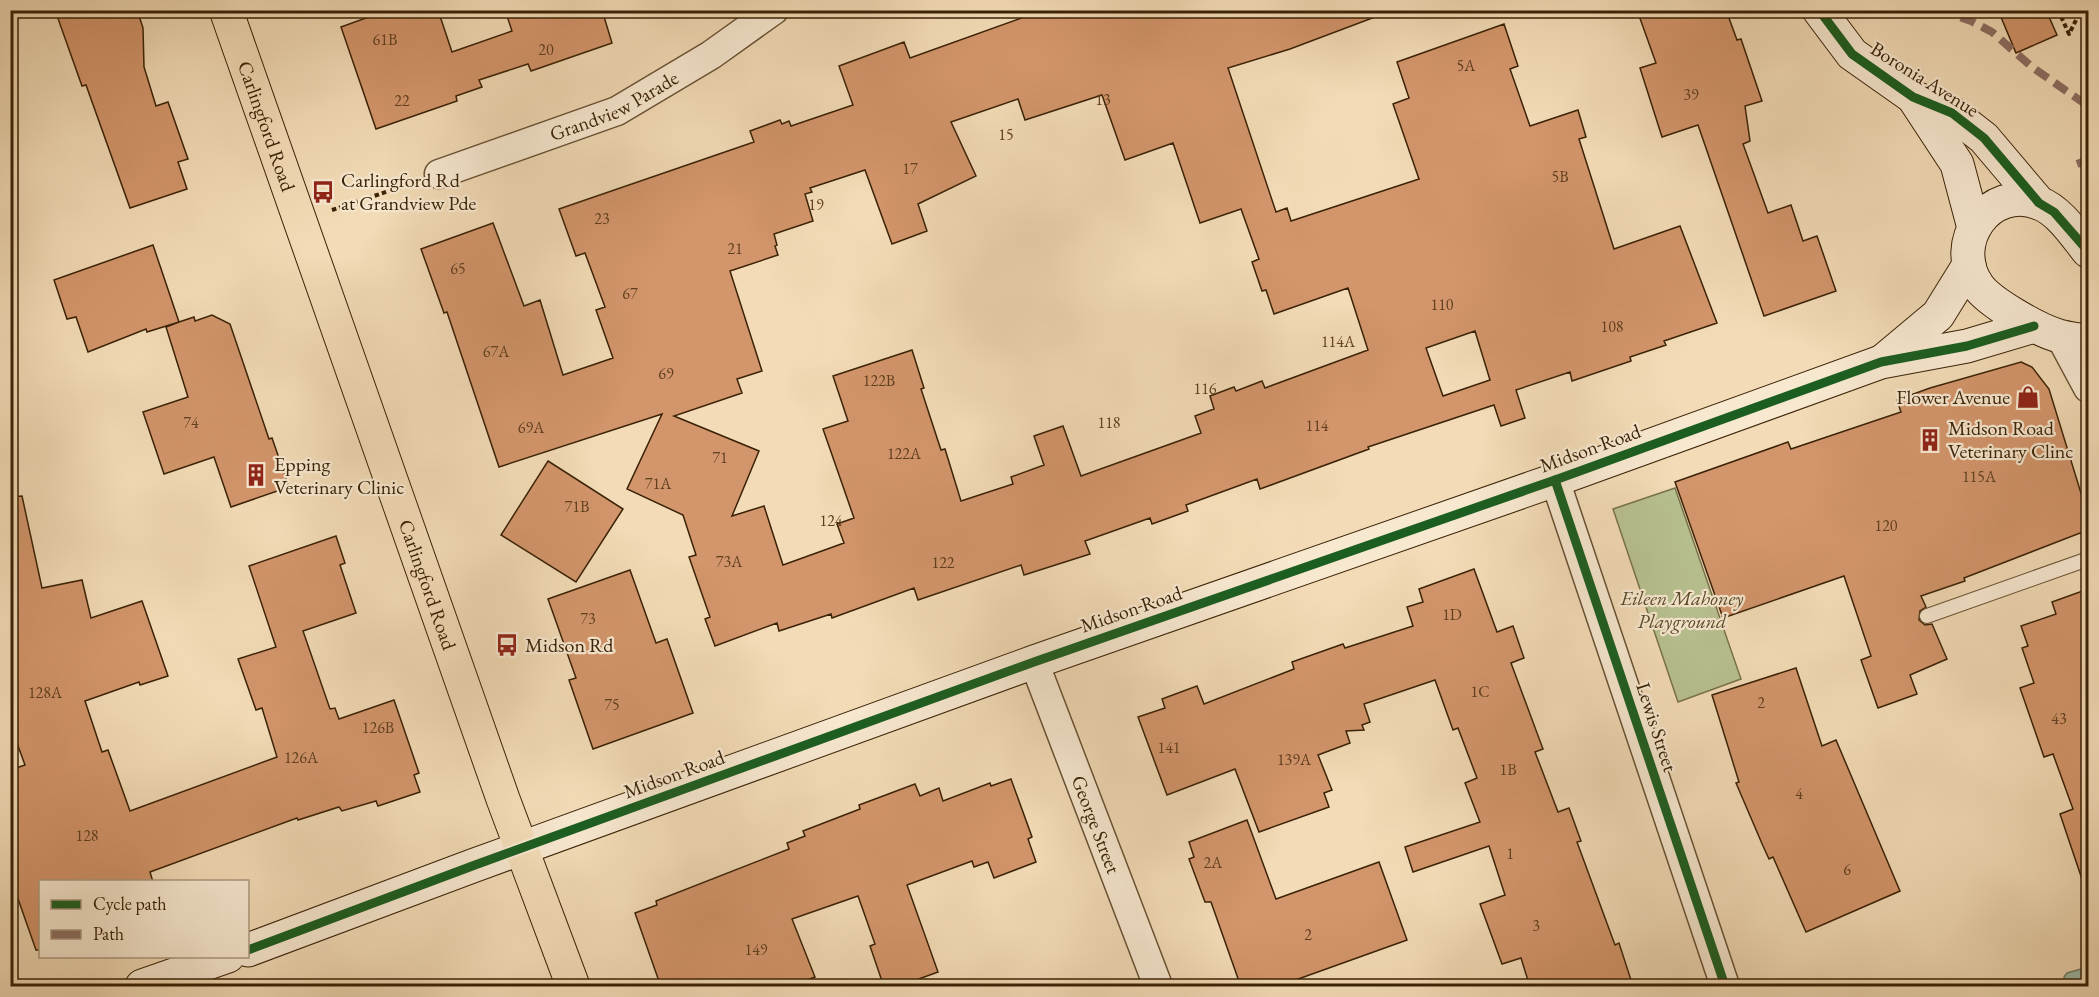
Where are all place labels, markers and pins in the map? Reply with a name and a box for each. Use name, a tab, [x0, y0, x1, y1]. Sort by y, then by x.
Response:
place label: Carlingford Rd at Grandview Pde	[341, 167, 476, 216]
bus stop icon: Carlingford Rd at Grandview Pde	[310, 179, 336, 205]
place label: Flower Avenue	[1896, 384, 2010, 410]
shop icon: Flower Avenue	[2015, 384, 2041, 410]
place label: Midson Road Veterinary Clinc	[1948, 415, 2073, 464]
building icon: Midson Road Veterinary Clinc	[1917, 427, 1943, 453]
place label: Epping Veterinary Clinic	[274, 451, 404, 500]
building icon: Epping Veterinary Clinic	[243, 462, 269, 488]
bus stop icon: Midson Rd	[494, 632, 520, 658]
place label: Midson Rd	[525, 632, 614, 658]

